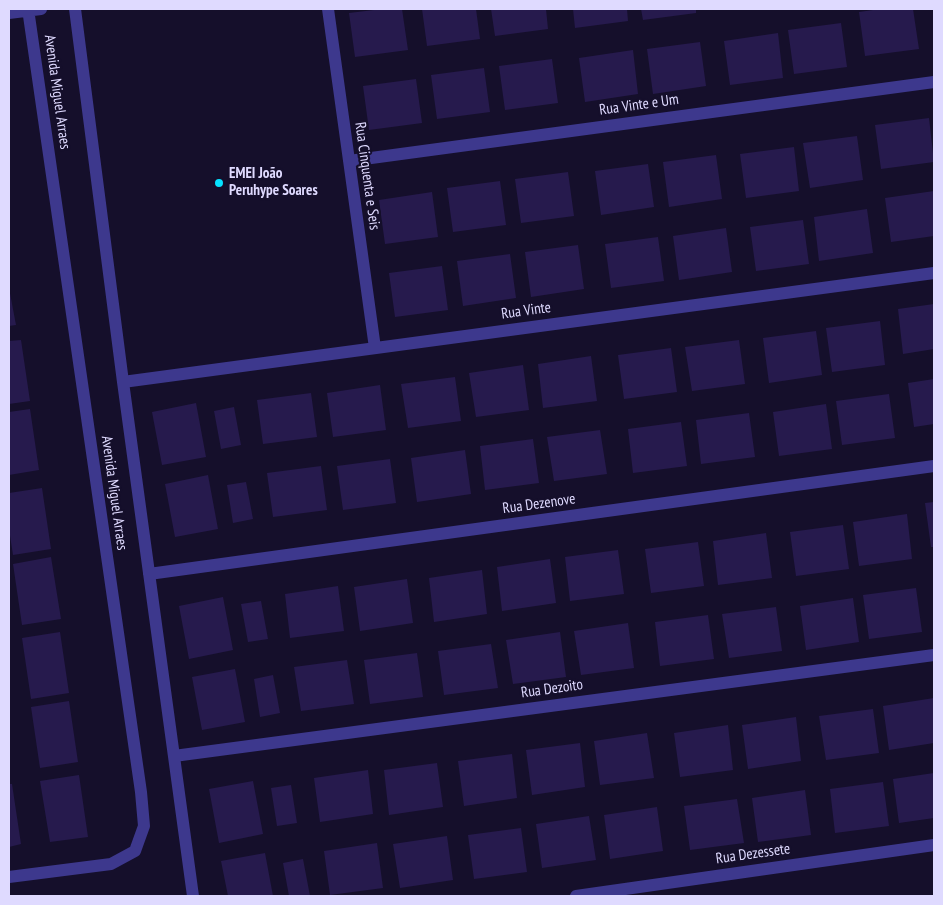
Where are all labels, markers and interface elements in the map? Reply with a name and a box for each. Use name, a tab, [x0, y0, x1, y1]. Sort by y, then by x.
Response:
street label: Avenida Miguel Arraes	[40, 34, 74, 150]
street label: Rua Vinte e Um	[598, 91, 680, 119]
street label: Rua Cinquenta e Seis	[351, 121, 383, 231]
place label: EMEI João Peruhype Soares	[229, 165, 318, 200]
marker: EMEI João Peruhype Soares	[213, 177, 225, 189]
street label: Rua Vinte	[500, 299, 552, 323]
street label: Avenida Miguel Arraes	[97, 435, 131, 551]
street label: Rua Dezenove	[502, 490, 576, 518]
street label: Rua Dezoito	[520, 676, 584, 702]
street label: Rua Dezessete	[715, 840, 791, 868]

